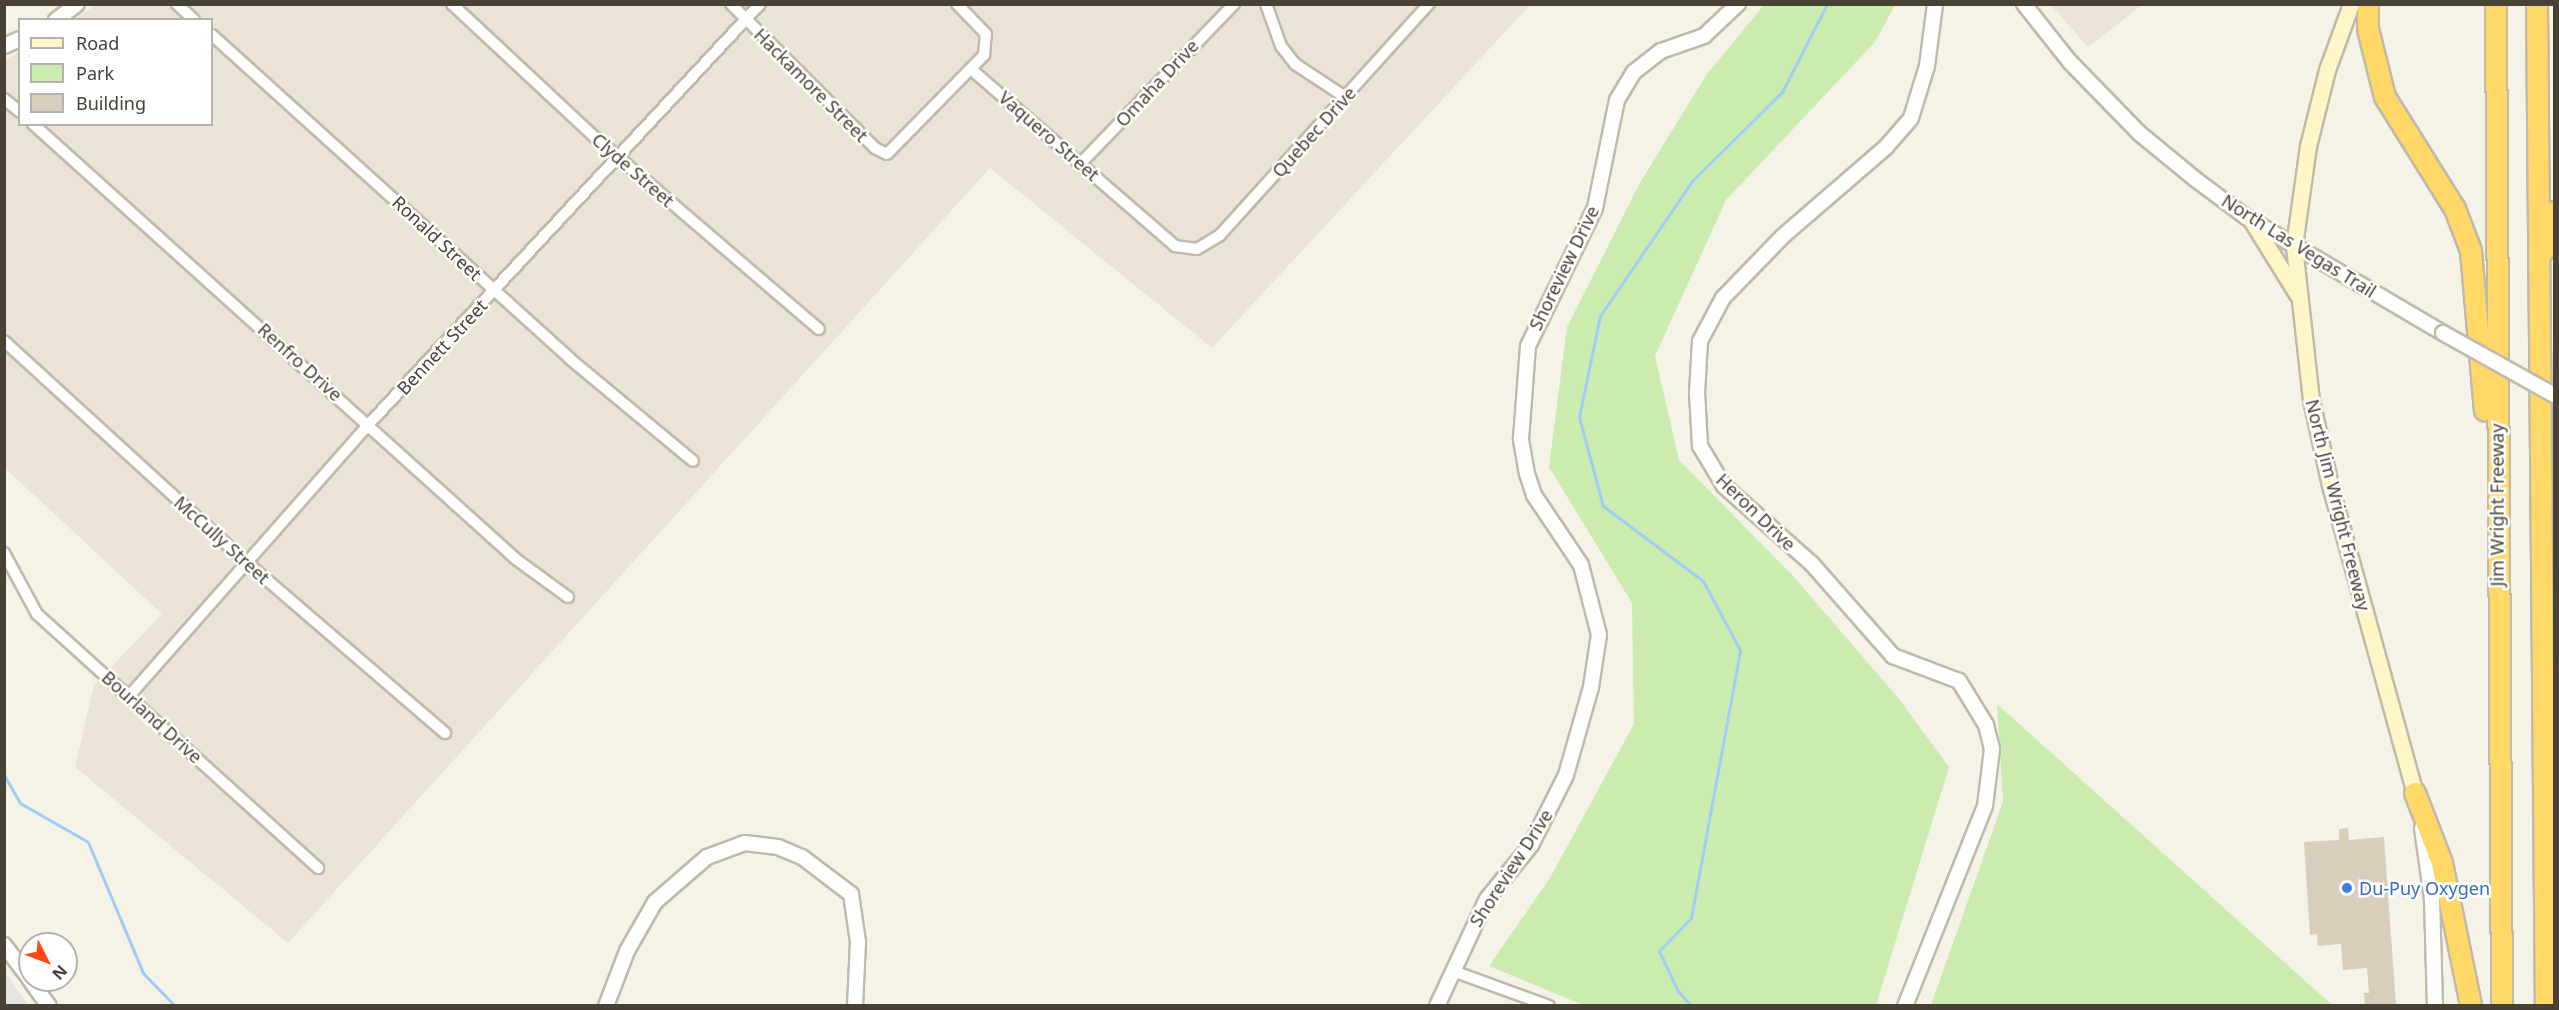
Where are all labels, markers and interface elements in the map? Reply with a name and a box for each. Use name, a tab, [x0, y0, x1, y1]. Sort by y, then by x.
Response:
legend	[18, 18, 213, 126]
street label: Hackamore Street	[750, 24, 872, 146]
text: Road	[76, 31, 119, 55]
street label: Omaha Drive	[1111, 35, 1203, 131]
text: Park	[76, 61, 114, 85]
street label: Quebec Drive	[1268, 82, 1360, 182]
street label: Vaquero Street	[994, 87, 1104, 185]
text: Building	[76, 91, 146, 115]
street label: Clyde Street	[588, 129, 678, 211]
street label: North Las Vegas Trail	[2218, 190, 2380, 302]
street label: Ronald Street	[388, 191, 486, 285]
street label: Shoreview Drive	[1525, 202, 1603, 334]
street label: Bennett Street	[392, 295, 492, 399]
street label: Renfro Drive	[253, 319, 347, 405]
street label: North Jim Wright Freeway	[2301, 397, 2375, 613]
street label: Jim Wright Freeway	[2486, 424, 2508, 586]
street label: Heron Drive	[1712, 469, 1800, 555]
street label: McCully Street	[170, 492, 274, 588]
street label: Bourland Drive	[97, 666, 207, 768]
street label: Shoreview Drive	[1465, 805, 1557, 931]
place label: Du-Puy Oxygen	[2359, 877, 2490, 899]
marker: Du-Puy Oxygen	[2340, 881, 2354, 895]
north arrow	[18, 932, 78, 992]
text: N	[47, 961, 72, 985]

